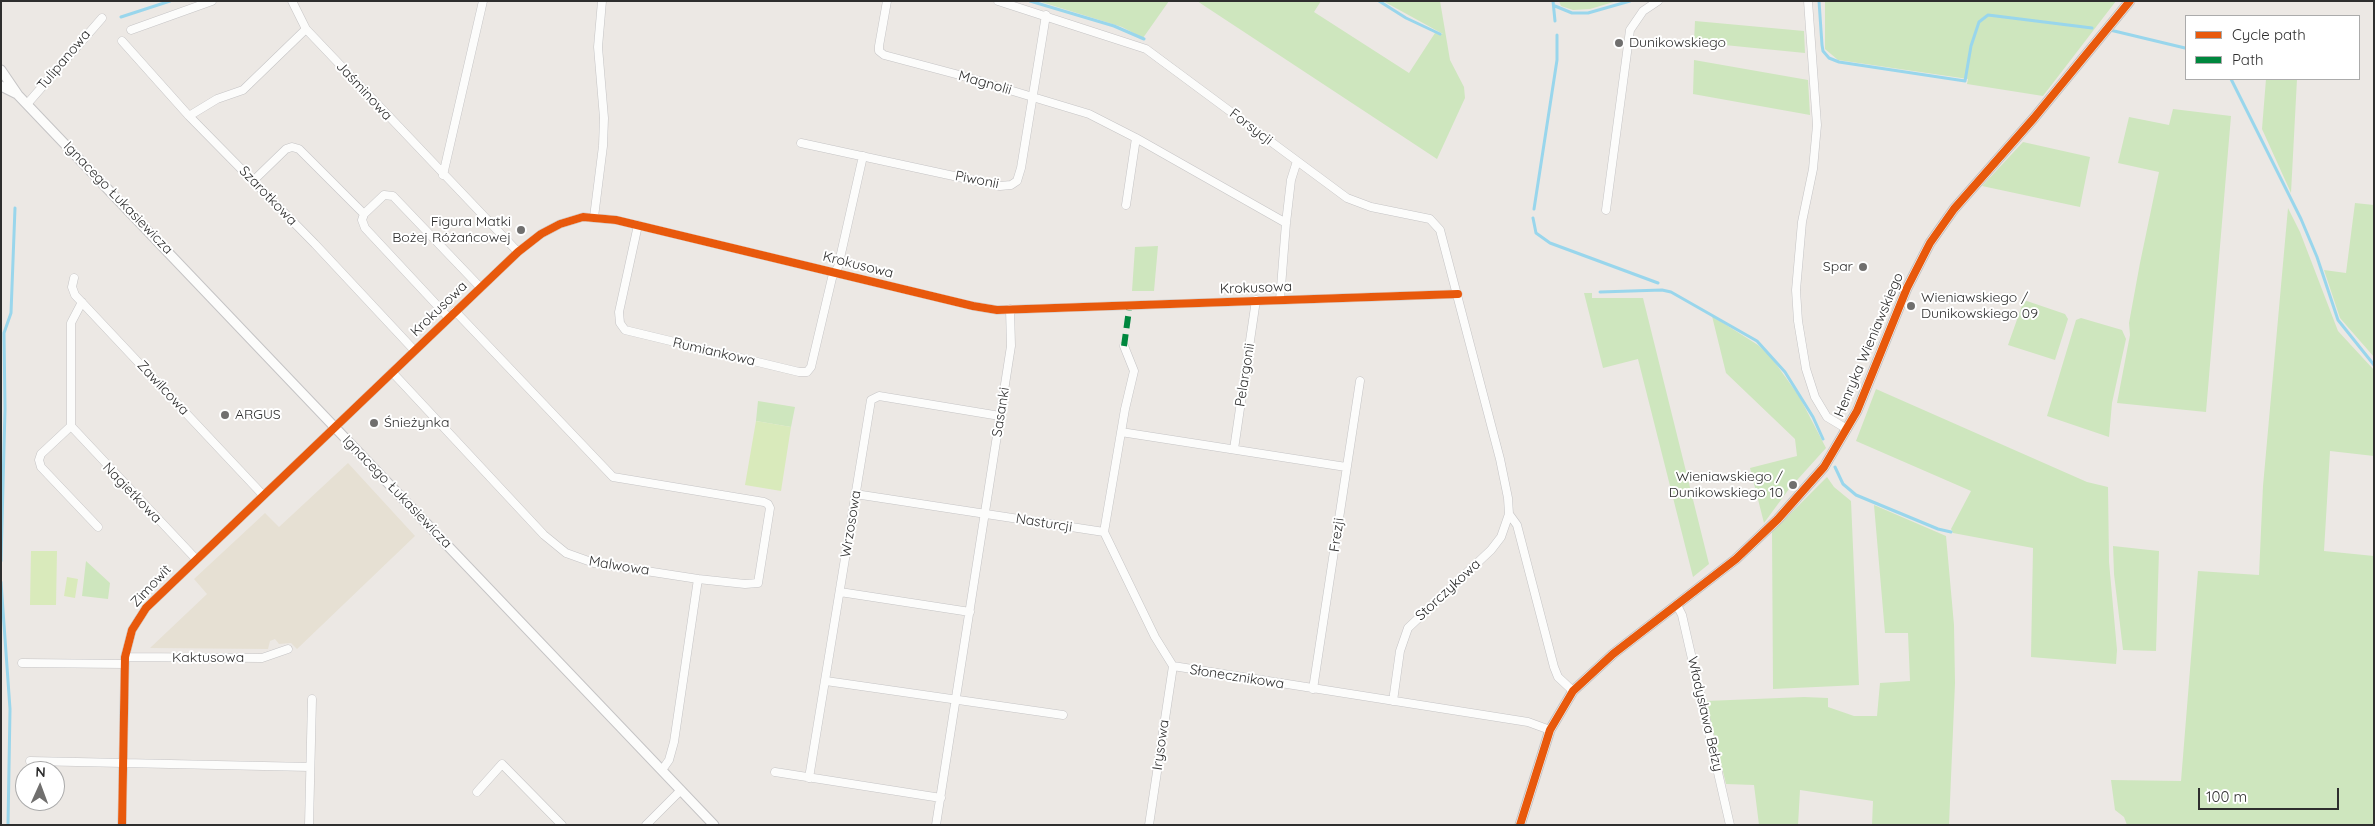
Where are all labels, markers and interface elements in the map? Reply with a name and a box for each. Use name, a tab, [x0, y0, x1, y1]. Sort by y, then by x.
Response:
legend	[2185, 15, 2360, 80]
text: Cycle path	[2232, 25, 2306, 44]
street label: Tulipanowa	[34, 26, 94, 94]
place label: Dunikowskiego	[1629, 35, 1726, 51]
marker: Dunikowskiego	[1613, 37, 1625, 49]
text: Path	[2232, 50, 2264, 69]
street label: Jaśminowa	[332, 58, 396, 124]
street label: Magnolii	[956, 67, 1014, 99]
street label: Forsycji	[1226, 105, 1276, 149]
street label: Ignacego Łukasiewicza	[60, 138, 176, 258]
street label: Szarotkowa	[236, 163, 300, 229]
street label: Piwonii	[954, 168, 1000, 192]
place label: Figura Matki Bożej Różańcowej	[392, 214, 511, 246]
marker: Figura Matki Bożej Różańcowej	[515, 224, 527, 236]
street label: Krokusowa	[821, 248, 895, 282]
place label: Spar	[1823, 259, 1853, 275]
marker: Spar	[1857, 261, 1869, 273]
street label: Henryka Wieniawskiego	[1831, 270, 1907, 420]
street label: Krokusowa	[407, 278, 471, 340]
street label: Krokusowa	[1220, 278, 1292, 298]
place label: Wieniawskiego / Dunikowskiego 09	[1921, 290, 2038, 322]
marker: Wieniawskiego / Dunikowskiego 09	[1905, 300, 1917, 312]
street label: Rumiankowa	[671, 334, 757, 370]
street label: Pelargonii	[1232, 342, 1258, 408]
street label: Zawilcowa	[133, 357, 193, 419]
street label: Sasanki	[989, 386, 1013, 438]
place label: ARGUS	[235, 407, 281, 423]
marker: ARGUS	[219, 409, 231, 421]
place label: Śnieżynka	[384, 415, 450, 431]
marker: Śnieżynka	[368, 417, 380, 429]
street label: Ignacego Łukasiewicza	[339, 432, 455, 552]
street label: Nagietkowa	[99, 459, 165, 527]
place label: Wieniawskiego / Dunikowskiego 10	[1669, 469, 1783, 502]
marker: Wieniawskiego / Dunikowskiego 10	[1787, 479, 1799, 491]
street label: Wrzosowa	[837, 489, 865, 559]
street label: Nasturcji	[1015, 510, 1073, 536]
street label: Frezji	[1326, 517, 1348, 553]
street label: Malwowa	[588, 553, 650, 579]
street label: Storczykowa	[1412, 556, 1484, 624]
street label: Zimowit	[127, 561, 175, 611]
street label: Kaktusowa	[172, 650, 244, 666]
street label: Władysława Bełzy	[1684, 655, 1726, 773]
street label: Słonecznikowa	[1189, 661, 1285, 693]
street label: Irysowa	[1149, 719, 1173, 771]
north arrow	[15, 761, 65, 811]
text: N	[35, 763, 46, 781]
scale bar	[2200, 778, 2341, 810]
text: 100 m	[2206, 787, 2247, 806]

